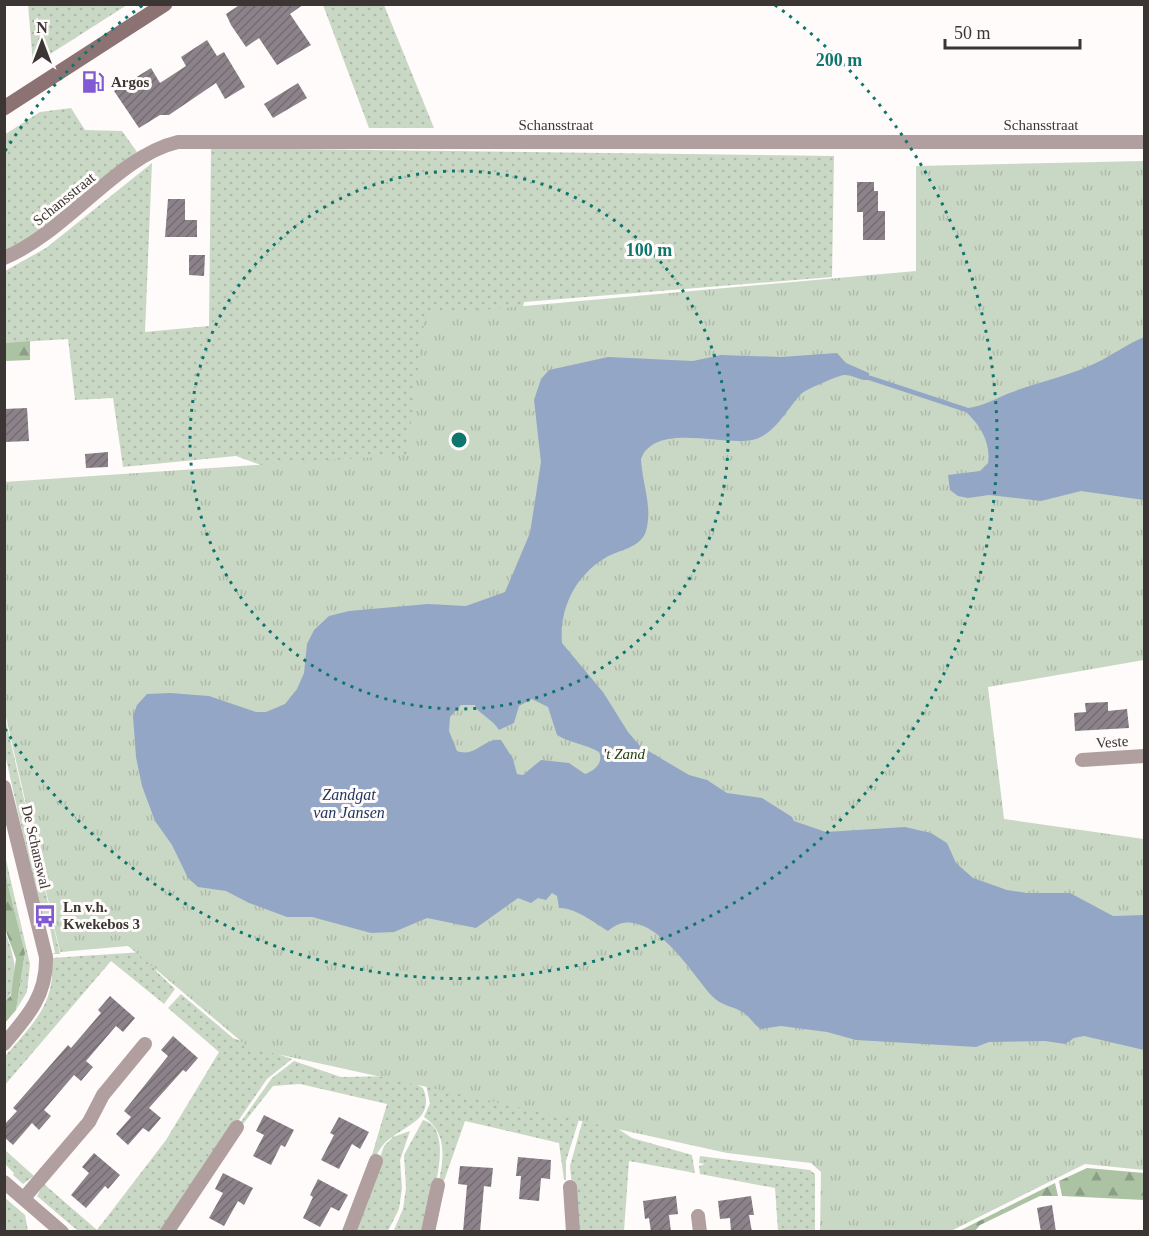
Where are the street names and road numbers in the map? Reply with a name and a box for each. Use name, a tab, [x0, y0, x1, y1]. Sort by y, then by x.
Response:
street label: Schansstraat	[519, 117, 594, 133]
street label: Schansstraat	[1004, 117, 1079, 133]
street label: Schansstraat	[30, 169, 99, 229]
street label: Veste	[1095, 733, 1129, 751]
street label: De Schanswal	[19, 804, 53, 890]

